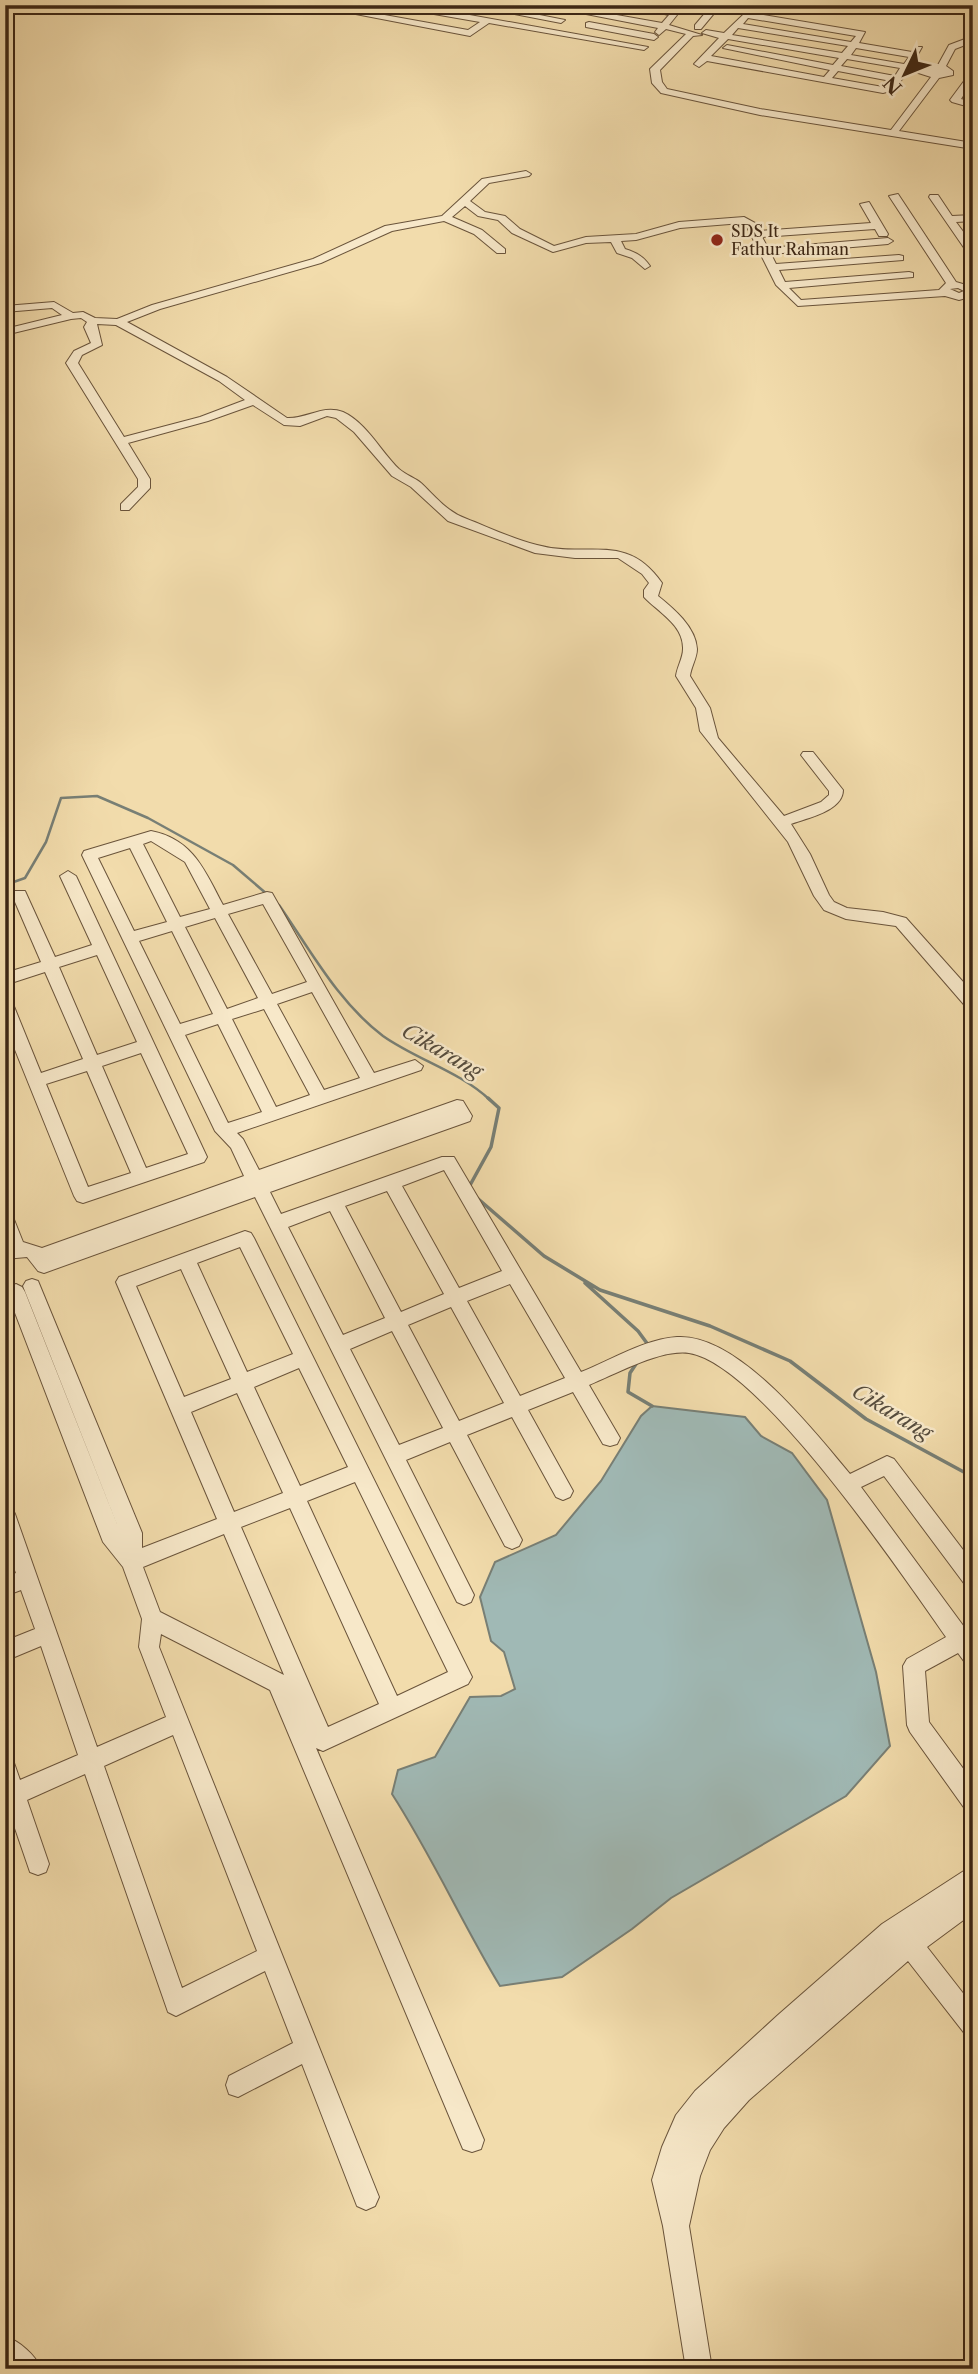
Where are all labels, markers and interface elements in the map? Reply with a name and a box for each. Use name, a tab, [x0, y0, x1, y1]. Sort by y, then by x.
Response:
north arrow	[870, 38, 940, 108]
text: N	[879, 71, 907, 99]
place label: SDS It Fathur Rahman	[731, 221, 849, 259]
marker: SDS It Fathur Rahman	[709, 232, 725, 248]
water label: Cikarang	[398, 1018, 489, 1085]
water label: Cikarang	[848, 1378, 939, 1446]

